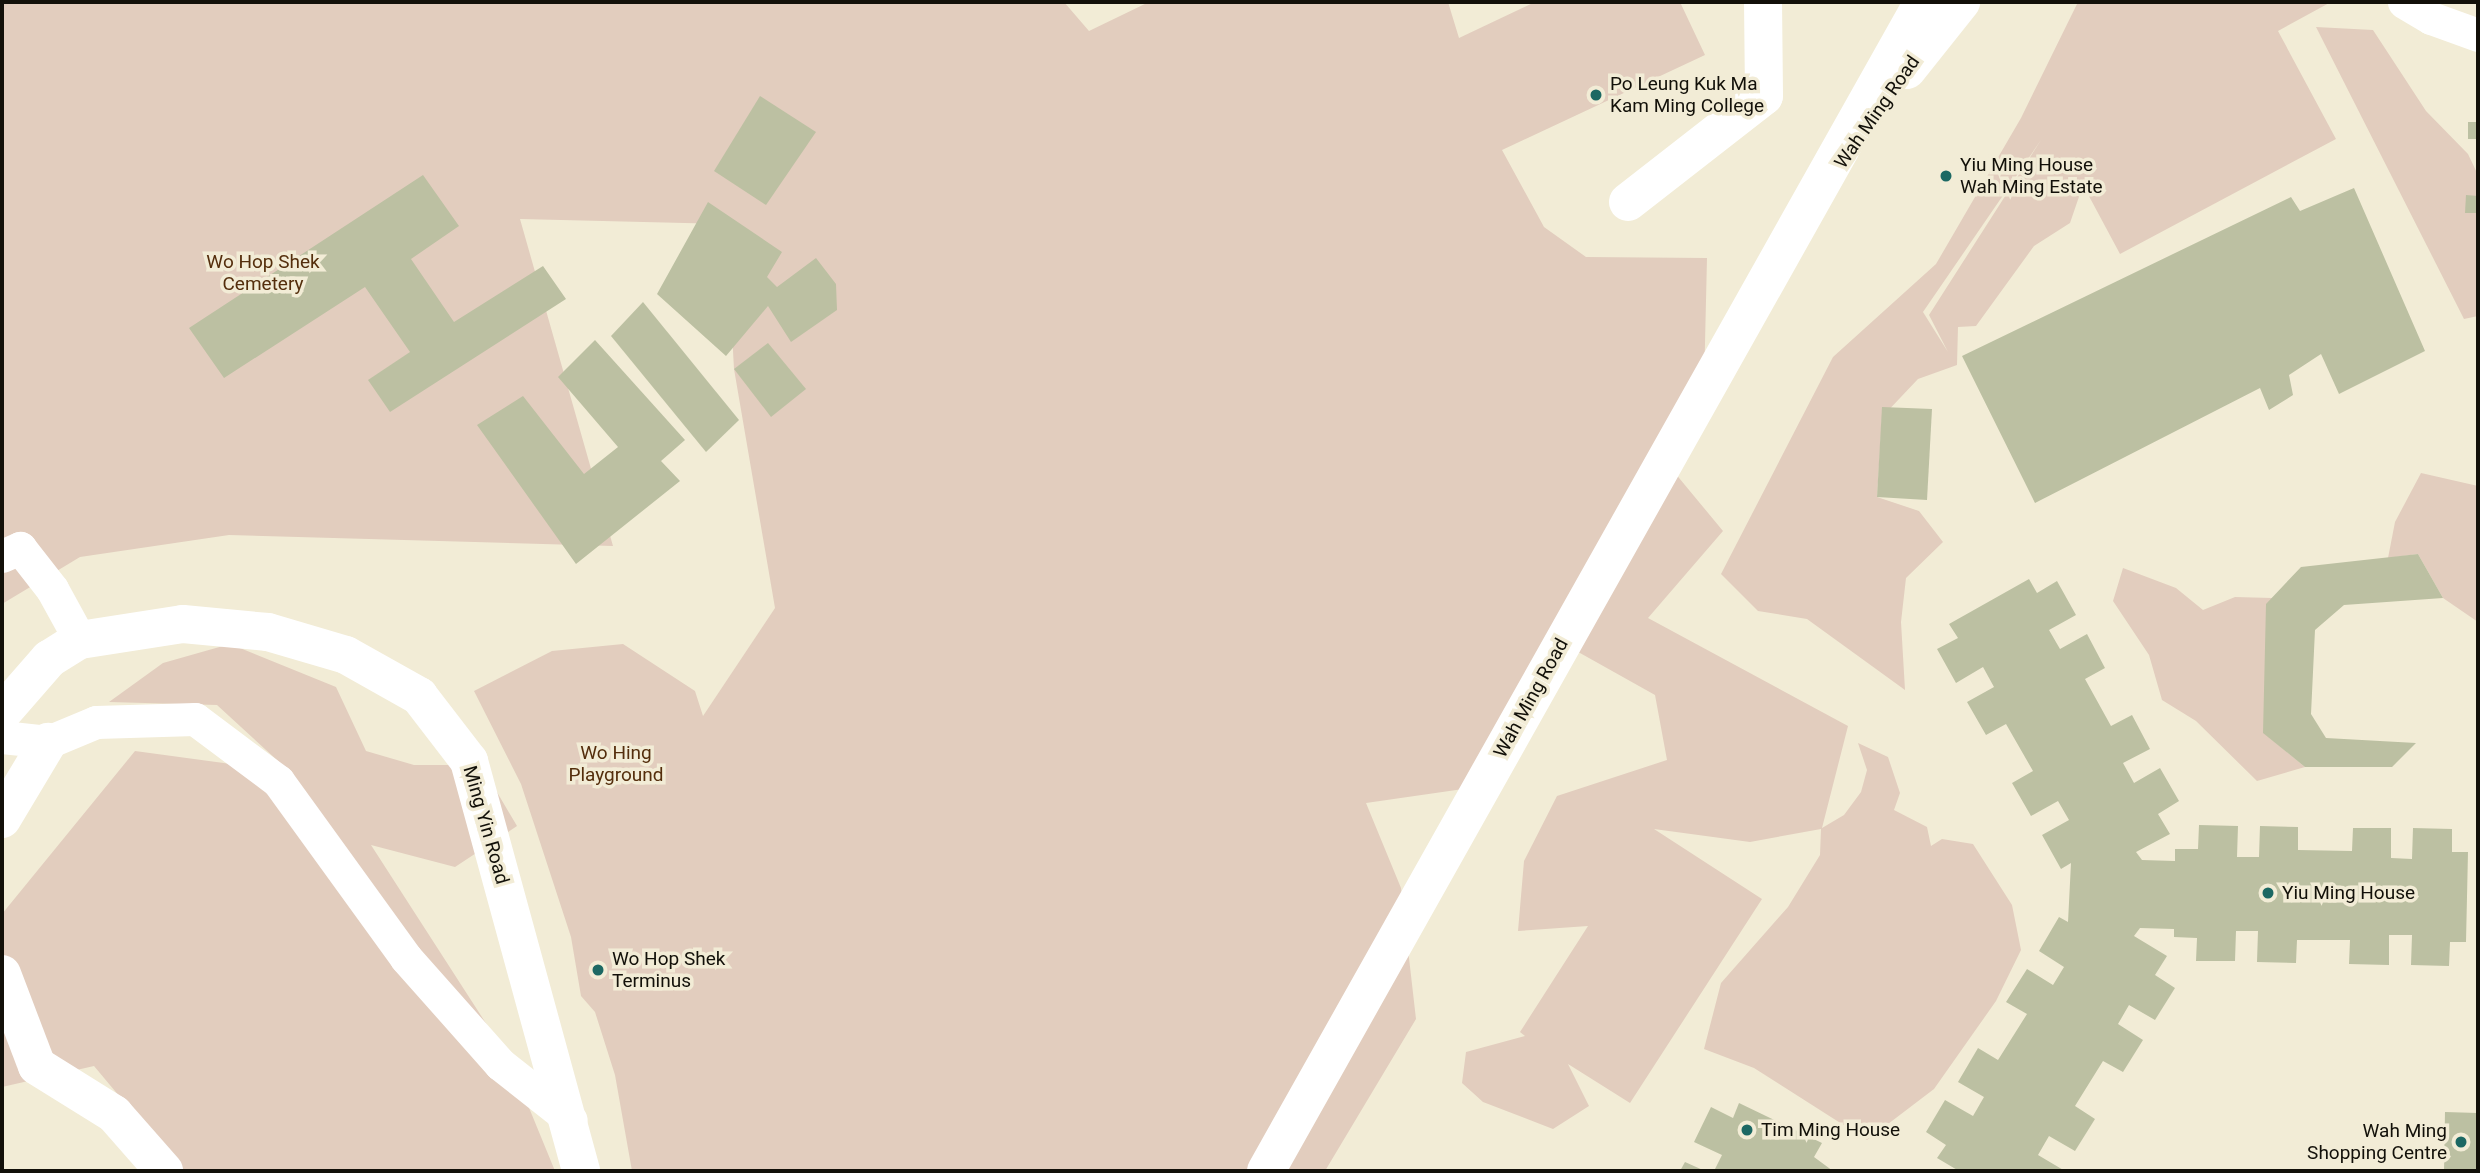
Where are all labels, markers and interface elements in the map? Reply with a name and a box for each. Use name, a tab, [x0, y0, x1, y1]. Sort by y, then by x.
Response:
street label: Wah Ming Road	[1830, 51, 1924, 173]
place label: Po Leung Kuk Ma Kam Ming College	[1610, 73, 1764, 117]
marker: Po Leung Kuk Ma Kam Ming College	[1588, 87, 1604, 103]
place label: Yiu Ming House Wah Ming Estate	[1960, 154, 2103, 198]
marker: Yiu Ming House Wah Ming Estate	[1938, 168, 1954, 184]
park label: Wo Hop Shek Cemetery	[206, 251, 320, 295]
street label: Wah Ming Road	[1489, 634, 1573, 762]
park label: Wo Hing Playground	[568, 742, 664, 786]
street label: Ming Yin Road	[458, 763, 514, 887]
place label: Yiu Ming House	[2282, 882, 2415, 904]
marker: Yiu Ming House	[2260, 885, 2276, 901]
place label: Wo Hop Shek Terminus	[612, 948, 725, 992]
marker: Wo Hop Shek Terminus	[590, 962, 606, 978]
place label: Tim Ming House	[1761, 1119, 1900, 1141]
place label: Wah Ming Shopping Centre	[2307, 1120, 2447, 1164]
marker: Tim Ming House	[1739, 1122, 1755, 1138]
marker: Wah Ming Shopping Centre	[2453, 1134, 2469, 1150]

